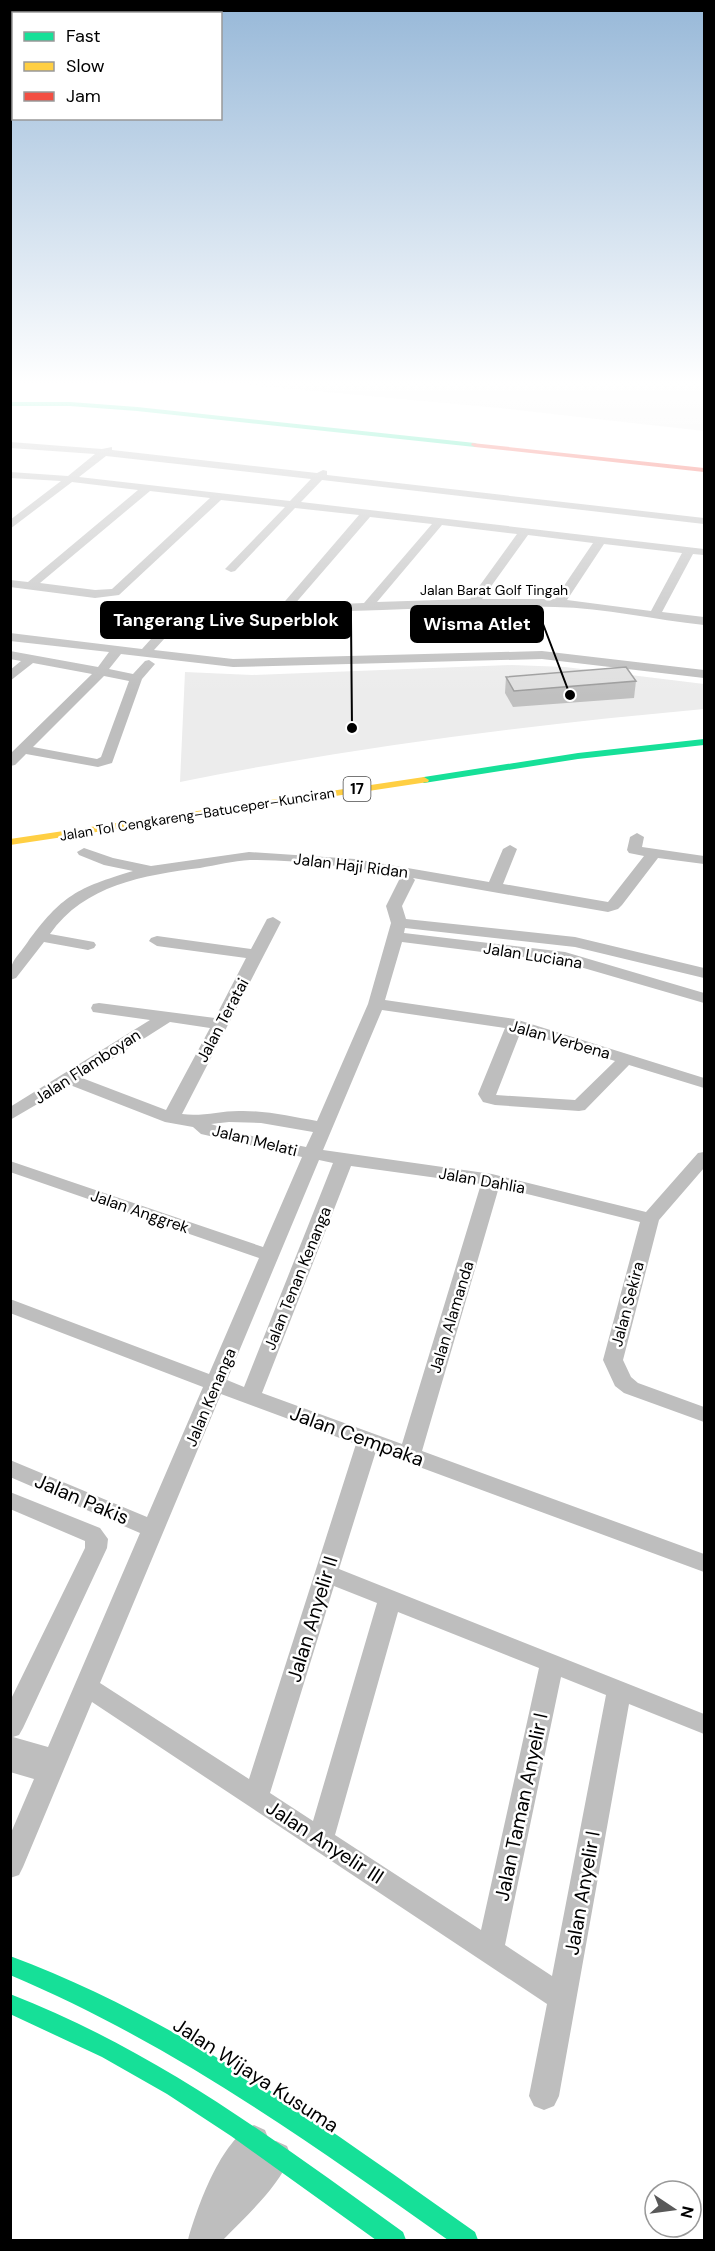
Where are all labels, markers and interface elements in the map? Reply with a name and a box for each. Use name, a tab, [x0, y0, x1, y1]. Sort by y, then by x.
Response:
legend	[12, 12, 222, 120]
text: Fast	[66, 24, 101, 48]
text: Slow	[66, 54, 105, 78]
text: Jam	[66, 84, 101, 108]
street label: Jalan Barat Golf Tingah	[420, 581, 568, 599]
callout: Tangerang Live Superblok	[101, 602, 351, 638]
callout: Wisma Atlet	[411, 606, 543, 642]
text: Tangerang Live Superblok	[113, 608, 339, 632]
text: Wisma Atlet	[423, 612, 531, 636]
road number: 17	[344, 777, 370, 801]
street label: Jalan Tol Cengkareng–Batuceper–Kunciran	[58, 783, 336, 845]
street label: Jalan Haji Ridan	[292, 848, 409, 883]
street label: Jalan Luciana	[482, 937, 584, 974]
street label: Jalan Teratai	[192, 975, 253, 1066]
street label: Jalan Verbena	[507, 1015, 613, 1064]
street label: Jalan Flamboyan	[30, 1024, 144, 1109]
street label: Jalan Melati	[210, 1120, 300, 1161]
street label: Jalan Dahlia	[437, 1163, 527, 1198]
street label: Jalan Anggrek	[88, 1185, 192, 1238]
street label: Jalan Tenan Kenanga	[259, 1203, 336, 1353]
street label: Jalan Alamanda	[424, 1259, 479, 1376]
street label: Jalan Sekira	[606, 1259, 649, 1349]
street label: Jalan Kenanga	[180, 1345, 241, 1450]
street label: Jalan Cempaka	[286, 1400, 428, 1472]
street label: Jalan Pakis	[31, 1467, 133, 1531]
street label: Jalan Anyelir II	[281, 1553, 343, 1685]
street label: Jalan Taman Anyelir I	[488, 1710, 554, 1904]
street label: Jalan Anyelir III	[261, 1794, 389, 1890]
street label: Jalan Anyelir I	[558, 1829, 606, 1957]
street label: Jalan Wijaya Kusuma	[168, 2012, 344, 2138]
north arrow	[643, 2179, 703, 2239]
text: N	[676, 2204, 699, 2220]

